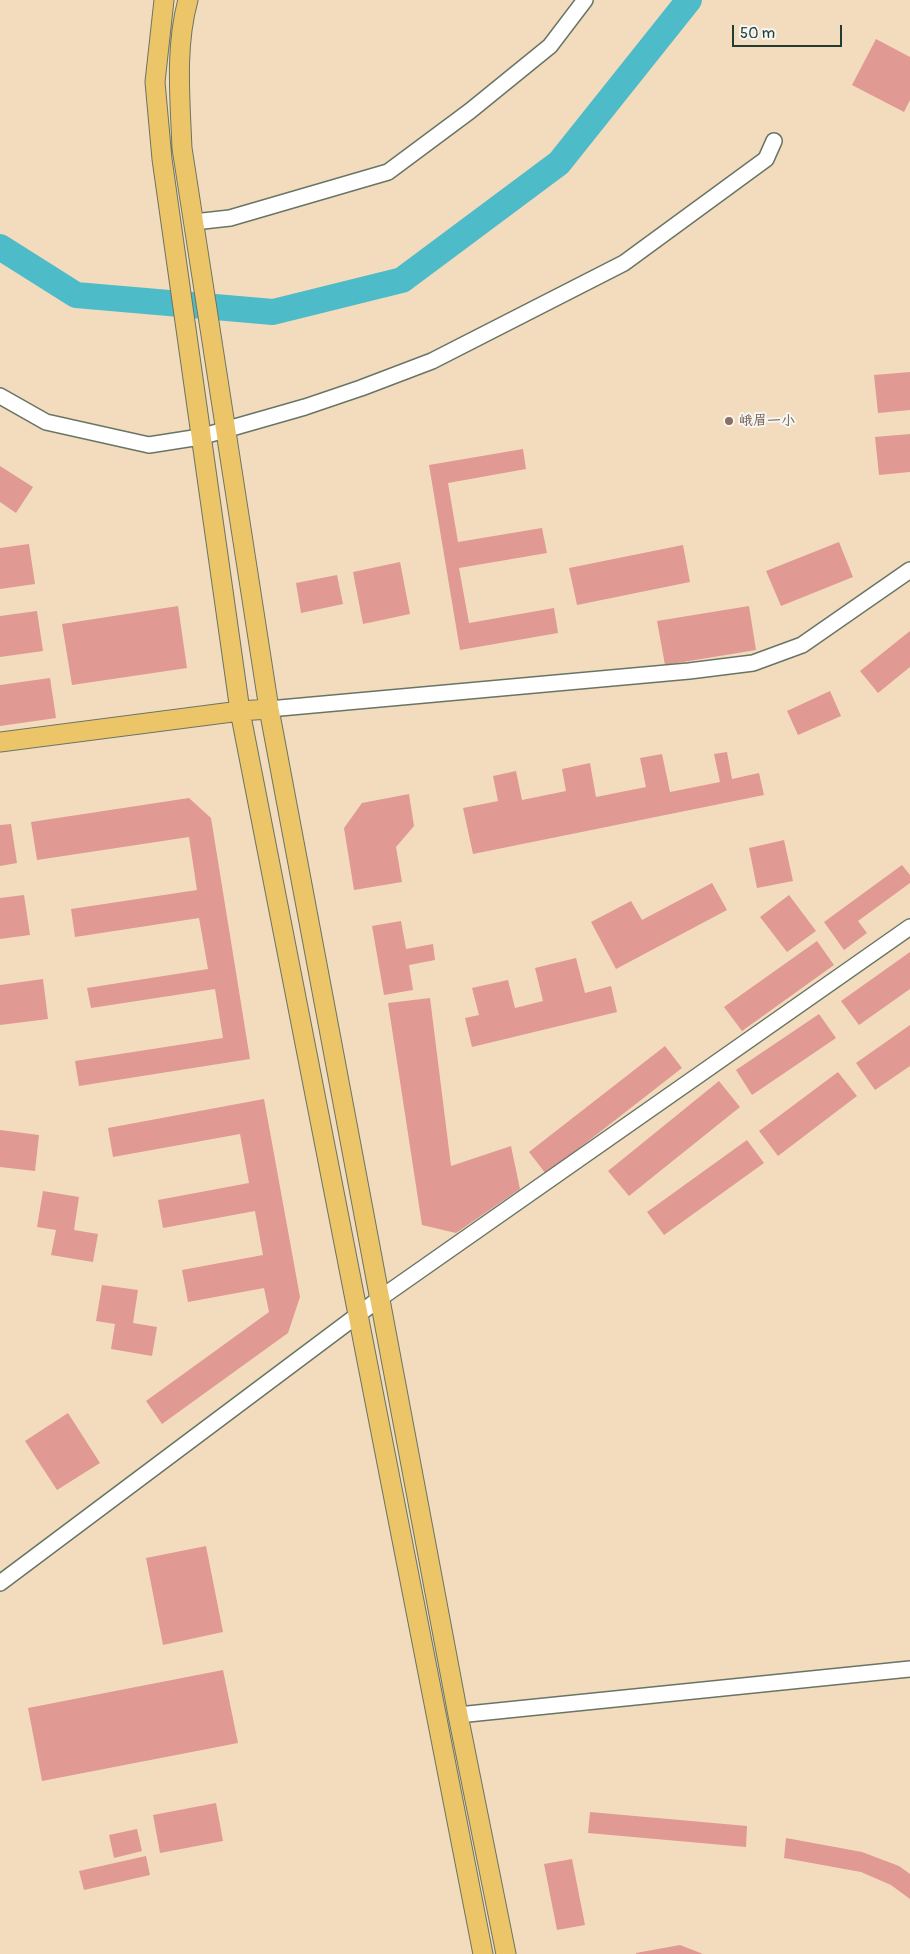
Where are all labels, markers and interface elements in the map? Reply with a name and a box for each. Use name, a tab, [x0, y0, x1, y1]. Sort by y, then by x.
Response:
scale bar	[735, 15, 845, 47]
text: 50 m	[740, 24, 775, 43]
place label: 峨眉一小	[739, 413, 795, 429]
marker: 峨眉一小	[723, 415, 735, 427]

